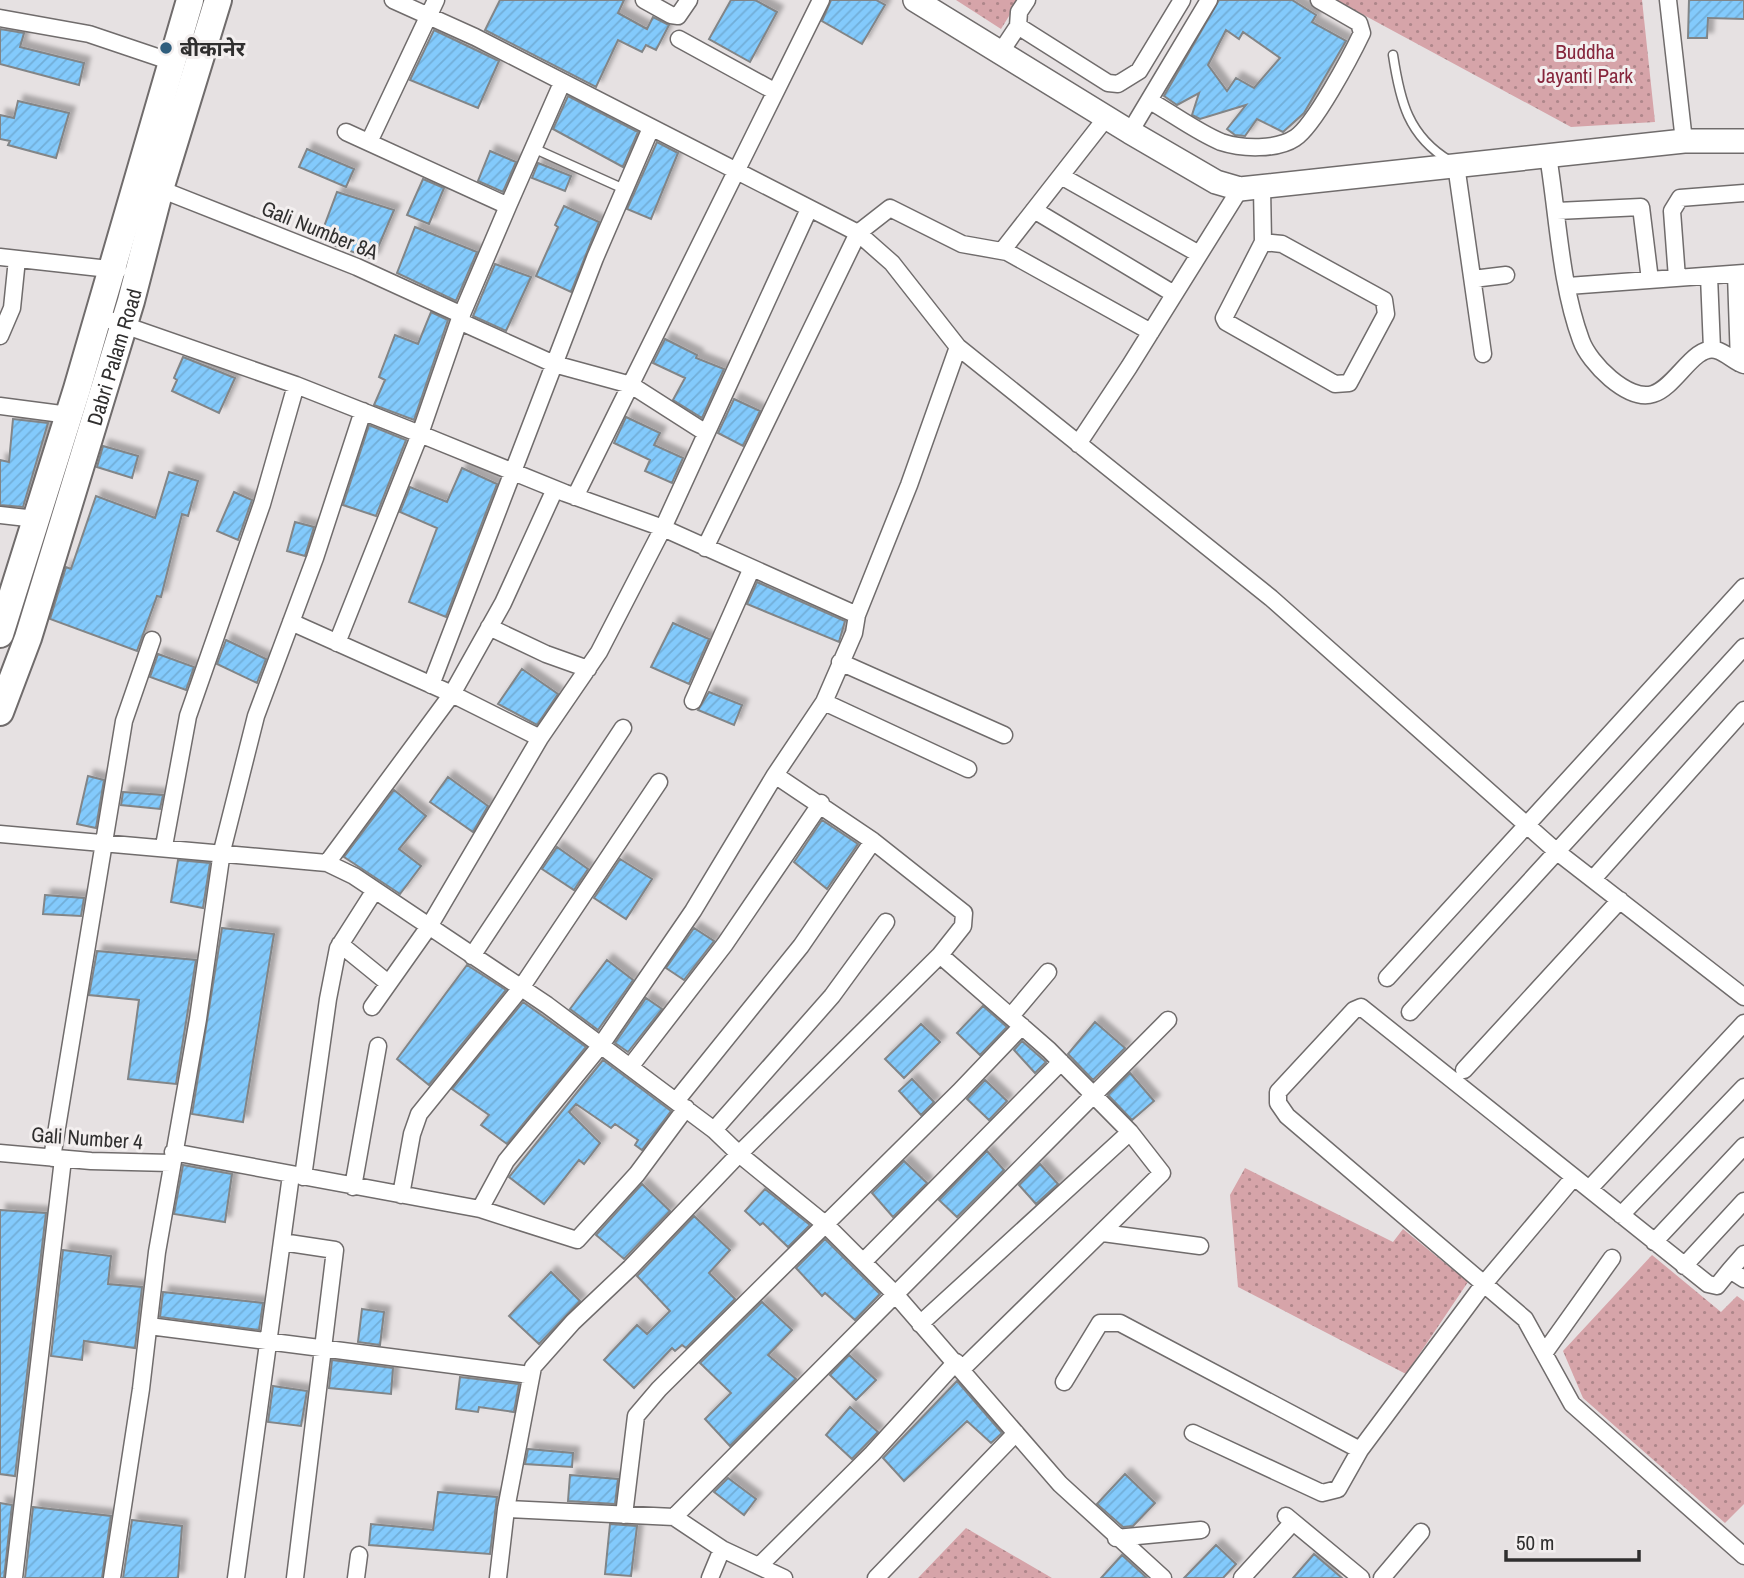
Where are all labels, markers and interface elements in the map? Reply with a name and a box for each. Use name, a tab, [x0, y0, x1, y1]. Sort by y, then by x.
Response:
place label: बीकानेर	[180, 34, 246, 63]
park label: Buddha Jayanti Park	[1537, 37, 1633, 90]
marker: बीकानेर	[158, 40, 174, 56]
street label: Gali Number 8A	[257, 193, 383, 267]
street label: Dabri Palam Road	[79, 285, 148, 429]
street label: Gali Number 4	[30, 1120, 144, 1156]
scale bar	[1506, 1518, 1639, 1562]
text: 50 m	[1516, 1528, 1554, 1557]

